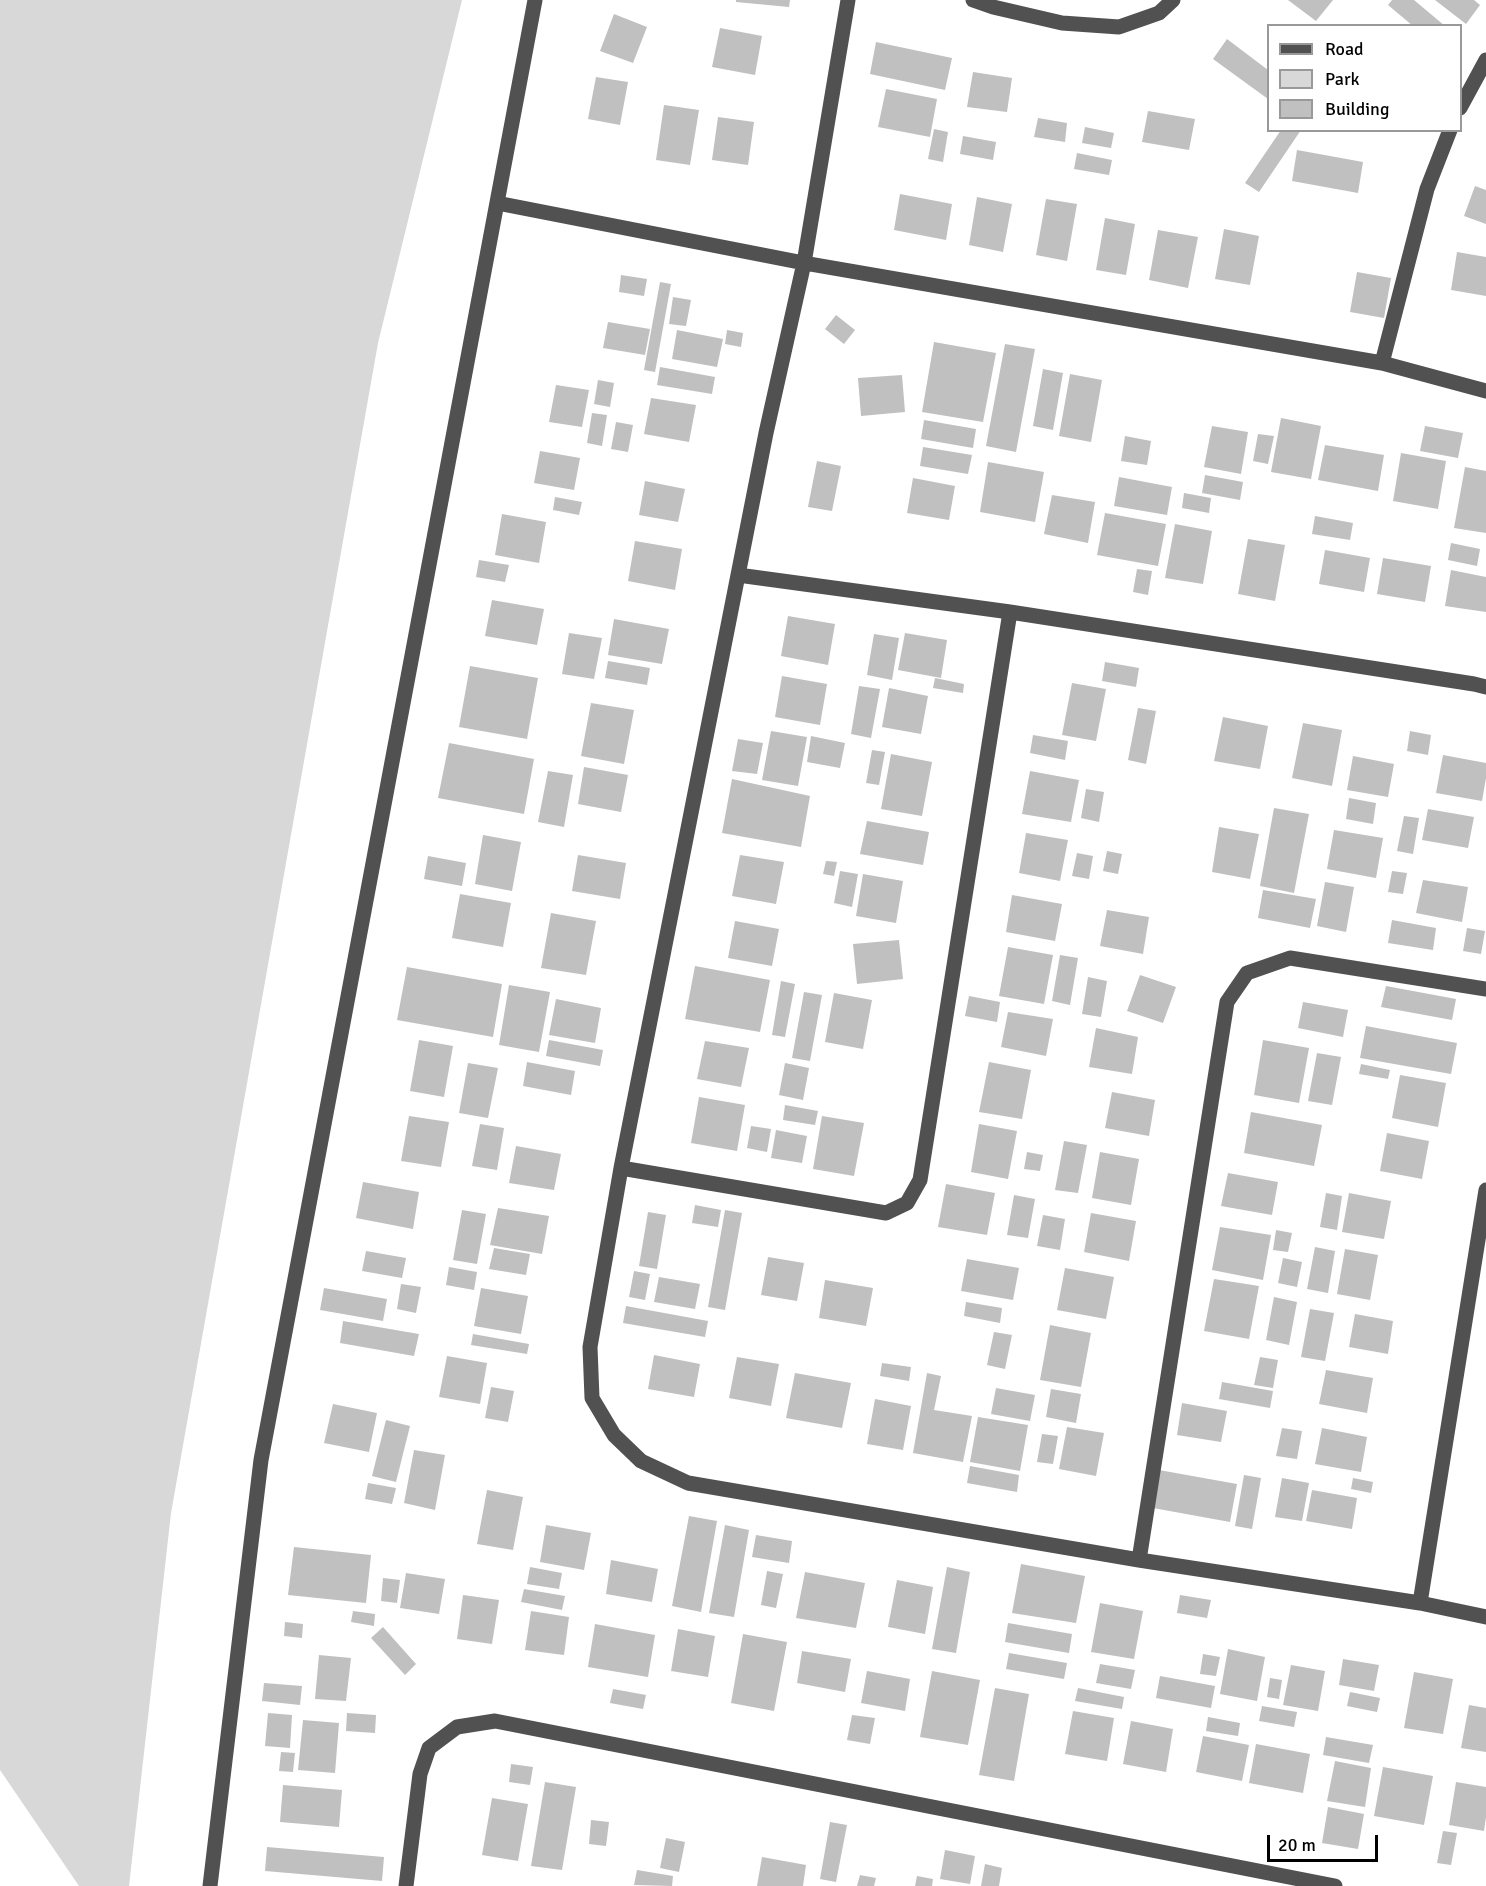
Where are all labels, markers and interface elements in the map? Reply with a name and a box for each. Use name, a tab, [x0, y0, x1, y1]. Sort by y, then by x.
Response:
legend	[1267, 24, 1462, 132]
text: Road	[1325, 38, 1364, 60]
text: Park	[1325, 68, 1360, 90]
text: Building	[1325, 98, 1389, 120]
scale bar	[1270, 1823, 1381, 1861]
text: 20 m	[1278, 1834, 1316, 1856]

